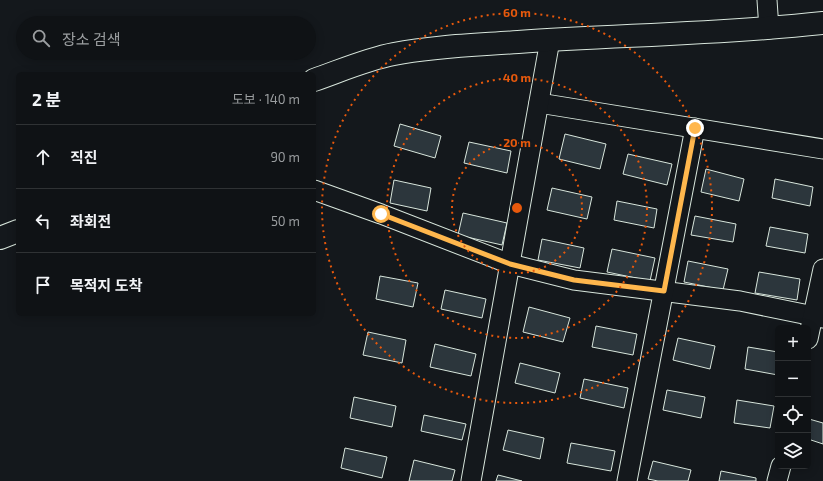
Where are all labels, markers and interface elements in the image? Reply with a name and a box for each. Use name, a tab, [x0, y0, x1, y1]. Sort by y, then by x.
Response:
text: 60 m	[503, 5, 531, 19]
search box	[16, 16, 316, 60]
icon: search	[30, 27, 52, 49]
text: 장소 검색	[62, 30, 121, 48]
text: 40 m	[503, 70, 531, 84]
text: 2 분	[32, 89, 61, 109]
text: 도보 · 140 m	[232, 91, 300, 107]
route end	[686, 119, 704, 137]
text: 20 m	[503, 135, 531, 149]
icon: ahead	[32, 146, 54, 168]
text: 직진	[70, 148, 98, 166]
text: 90 m	[270, 149, 300, 165]
centre of rings	[510, 201, 524, 215]
route start	[372, 205, 390, 223]
icon: left	[32, 210, 54, 232]
text: 좌회전	[70, 212, 111, 230]
text: 50 m	[271, 213, 300, 229]
icon: arrive	[32, 274, 54, 296]
text: 목적지 도착	[70, 276, 142, 294]
map controls	[775, 325, 811, 469]
button: +	[775, 325, 811, 361]
button: −	[775, 361, 811, 397]
button: locate	[775, 397, 811, 433]
button: layers	[775, 433, 811, 469]

